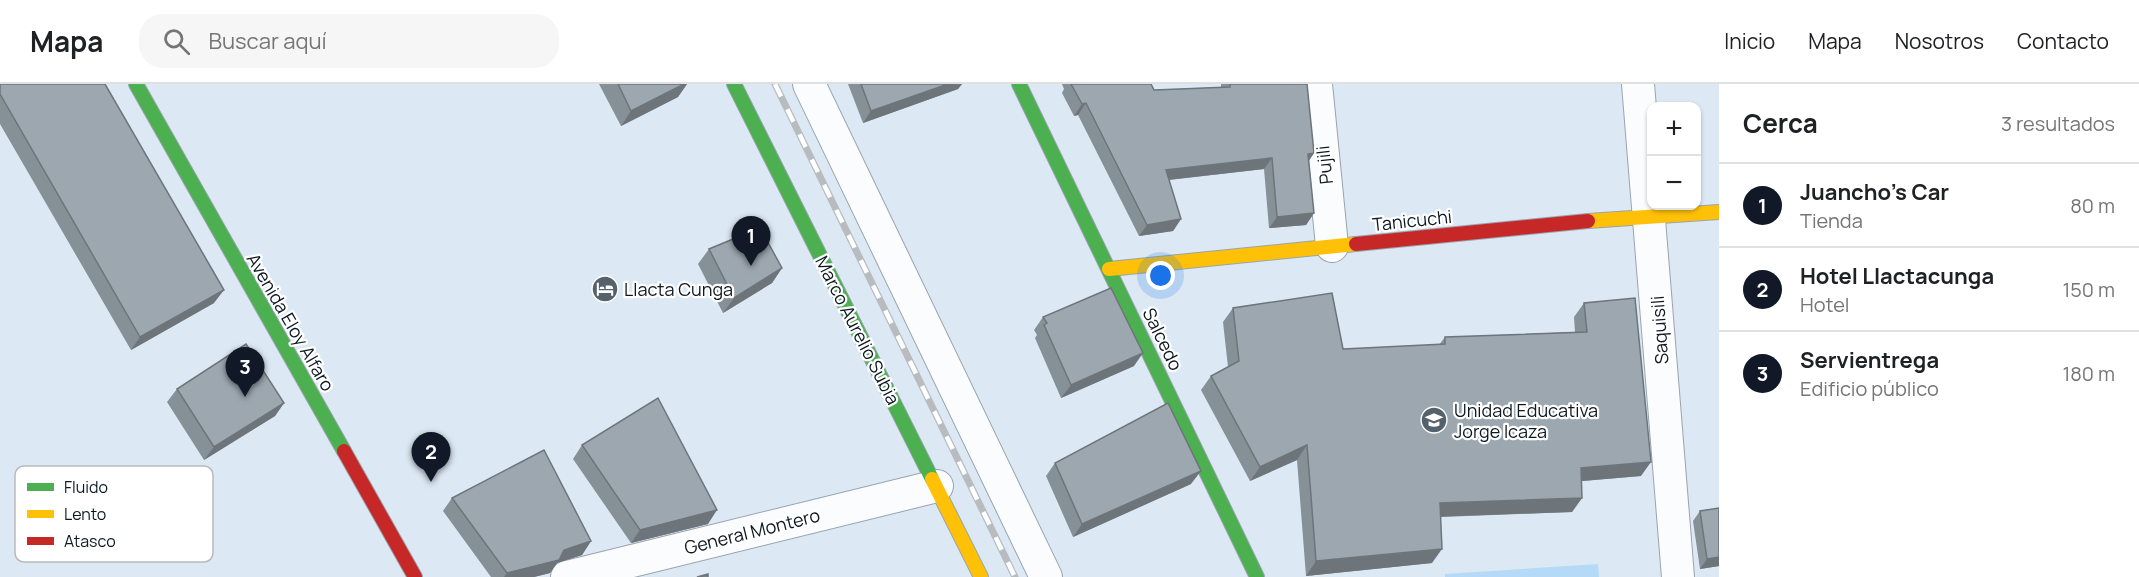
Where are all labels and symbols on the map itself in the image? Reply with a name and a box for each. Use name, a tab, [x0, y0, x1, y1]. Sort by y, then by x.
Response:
street label: Pujili	[1310, 145, 1338, 185]
street label: Tanicuchi	[1371, 204, 1453, 236]
pin: 1	[732, 216, 771, 266]
street label: Avenida Eloy Alfaro	[242, 249, 340, 395]
street label: Marco Aurelio Subia	[810, 252, 906, 408]
your location	[1146, 261, 1175, 290]
hotel icon: Llacta Cunga	[590, 274, 620, 304]
place label: Llacta Cunga	[624, 277, 733, 301]
street label: Saquisili	[1645, 295, 1673, 365]
street label: Salcedo	[1138, 304, 1188, 374]
pin: 3	[226, 348, 264, 397]
place label: Unidad Educativa Jorge Icaza	[1454, 398, 1598, 443]
school or university icon: Unidad Educativa Jorge Icaza	[1419, 405, 1449, 435]
pin: 2	[412, 432, 450, 482]
legend	[15, 466, 213, 562]
text: Fluido	[64, 476, 108, 498]
text: Lento	[64, 503, 106, 525]
street label: General Montero	[682, 503, 822, 559]
text: Atasco	[64, 530, 116, 552]

